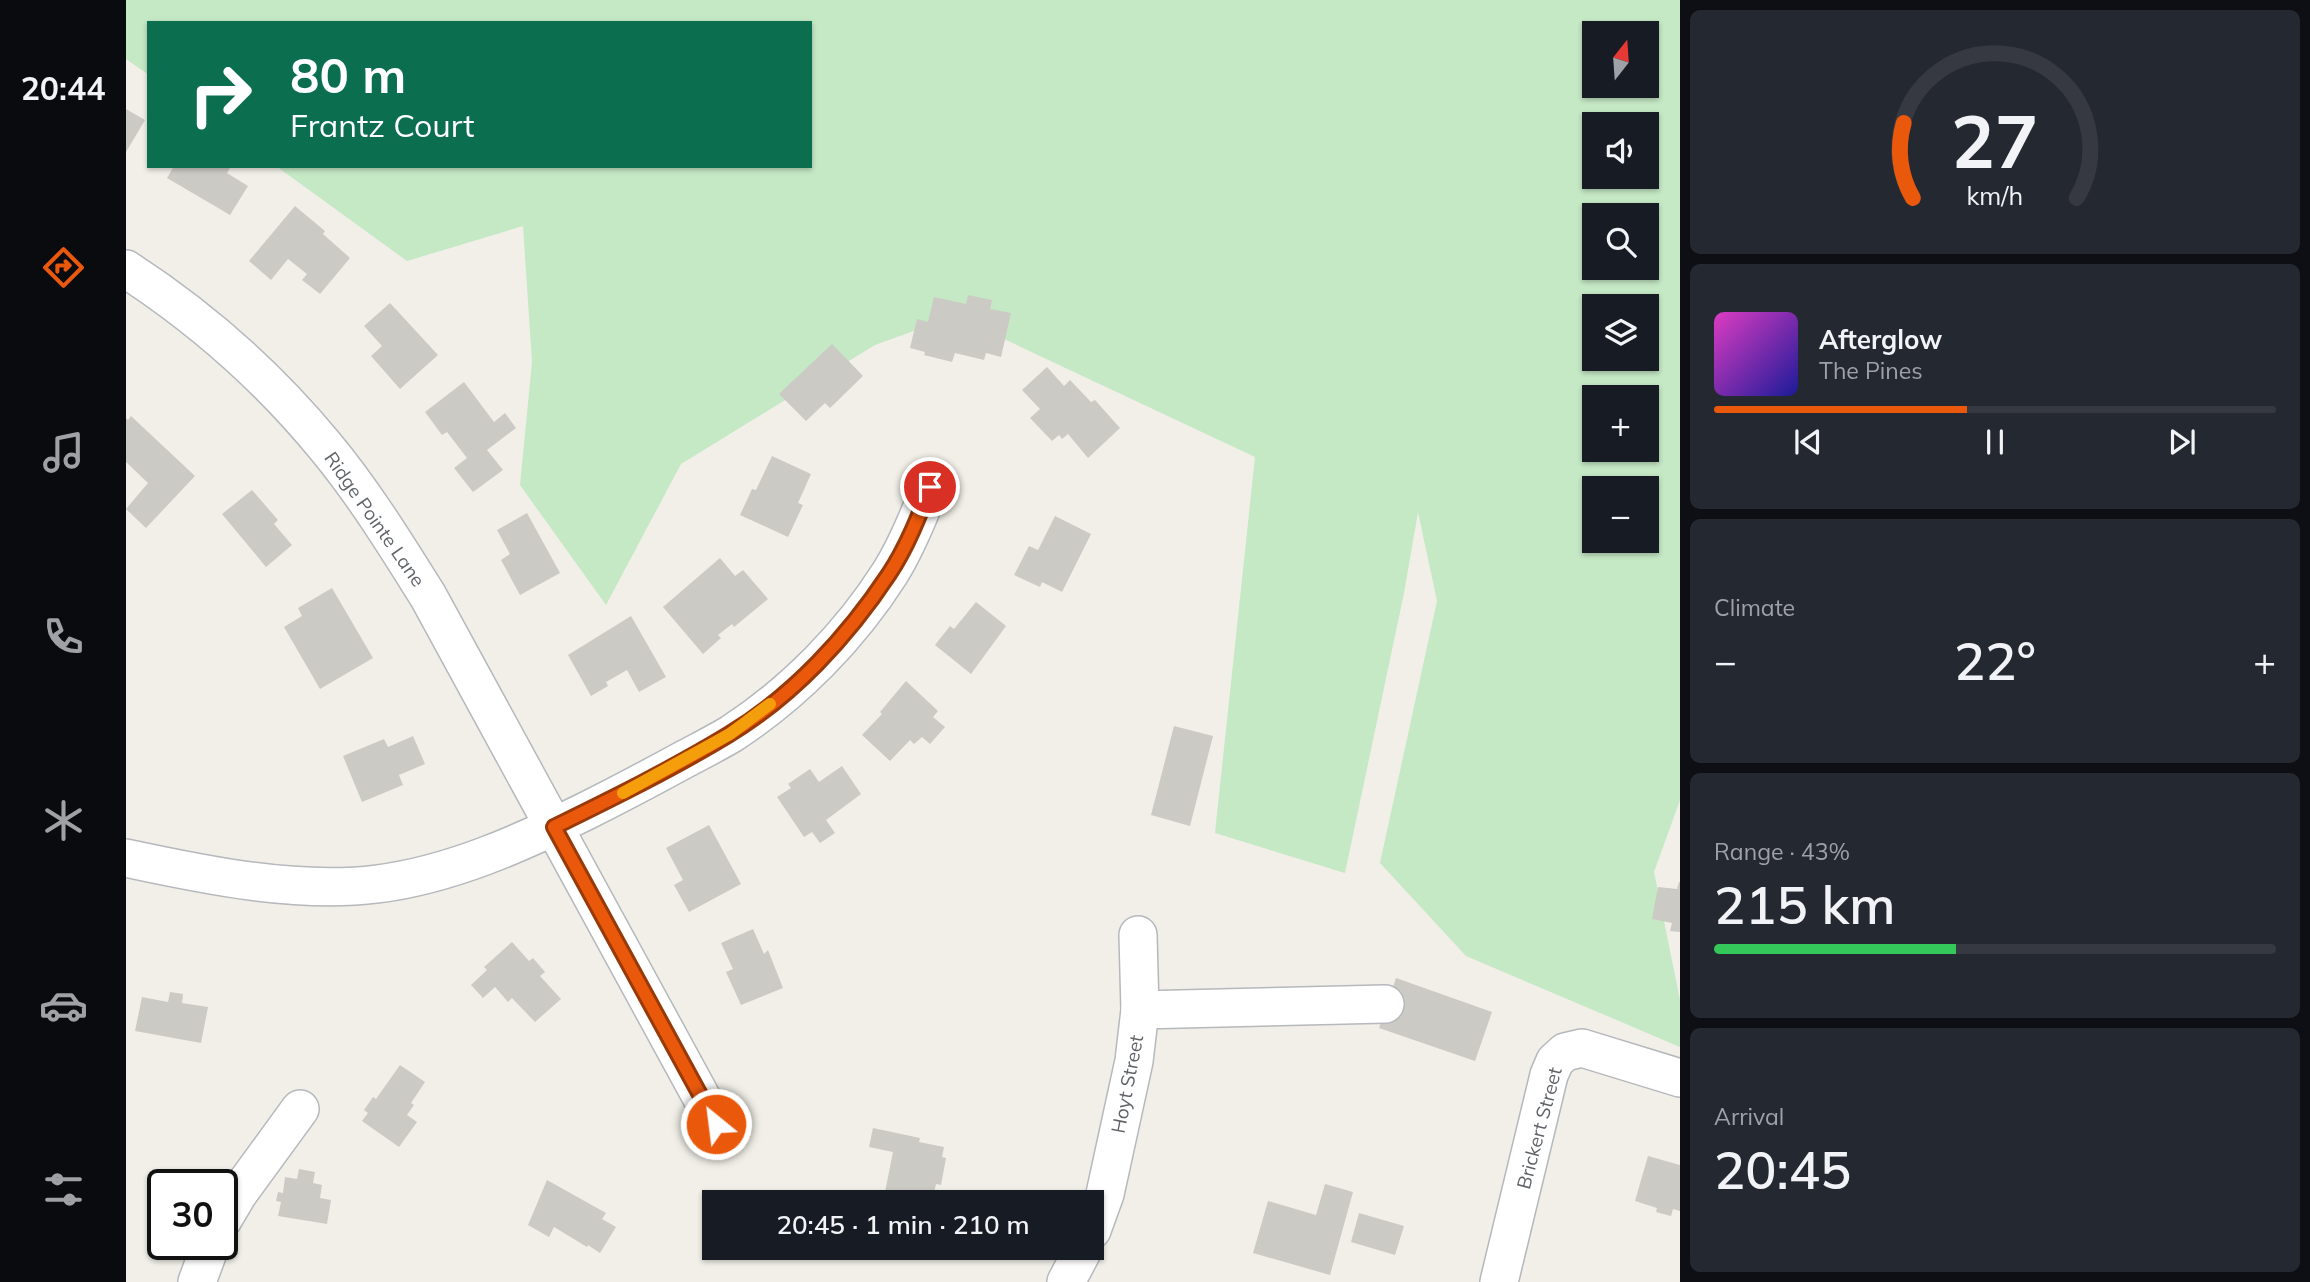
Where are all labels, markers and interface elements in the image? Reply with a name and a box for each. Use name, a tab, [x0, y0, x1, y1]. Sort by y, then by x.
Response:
north arrow	[1582, 21, 1659, 98]
map controls	[1582, 21, 1659, 553]
text: 80 m	[290, 44, 406, 105]
icon: right	[175, 49, 266, 140]
text: 20:44	[21, 68, 105, 108]
text: 27	[1951, 96, 2039, 187]
text: Frantz Court	[290, 105, 474, 145]
button: sound	[1582, 112, 1659, 189]
text: km/h	[1967, 180, 2023, 211]
button: search	[1582, 203, 1659, 280]
icon: directions	[39, 243, 88, 292]
button: layers	[1582, 294, 1659, 371]
text: Afterglow	[1819, 323, 1942, 356]
text: The Pines	[1819, 356, 1923, 385]
button: +	[1582, 385, 1659, 462]
icon: previous	[1789, 423, 1827, 461]
icon: pause	[1976, 423, 2014, 461]
icon: next	[2163, 423, 2201, 461]
icon: music	[39, 428, 88, 477]
street label: Ridge Pointe Lane	[319, 447, 431, 591]
pin	[900, 457, 960, 517]
icon: arrive	[911, 468, 949, 506]
button: −	[1582, 476, 1659, 553]
text: Climate	[1714, 593, 1795, 622]
icon: phone	[39, 612, 88, 661]
text: 22°	[1954, 628, 2036, 693]
text: −	[1714, 637, 1737, 685]
text: +	[2253, 637, 2276, 685]
icon: climate	[39, 796, 88, 845]
text: Range · 43%	[1714, 837, 1850, 866]
text: 215 km	[1714, 872, 1895, 937]
icon: car	[39, 981, 88, 1030]
street label: Hoyt Street	[1106, 1032, 1148, 1135]
street label: Brickert Street	[1511, 1064, 1567, 1192]
position arrow	[679, 1087, 753, 1161]
text: Arrival	[1714, 1102, 1784, 1131]
text: 20:45	[1714, 1137, 1851, 1202]
icon: filters	[39, 1165, 88, 1214]
speed limit sign: 30	[147, 1169, 238, 1260]
text: 20:45 · 1 min · 210 m	[776, 1208, 1030, 1241]

